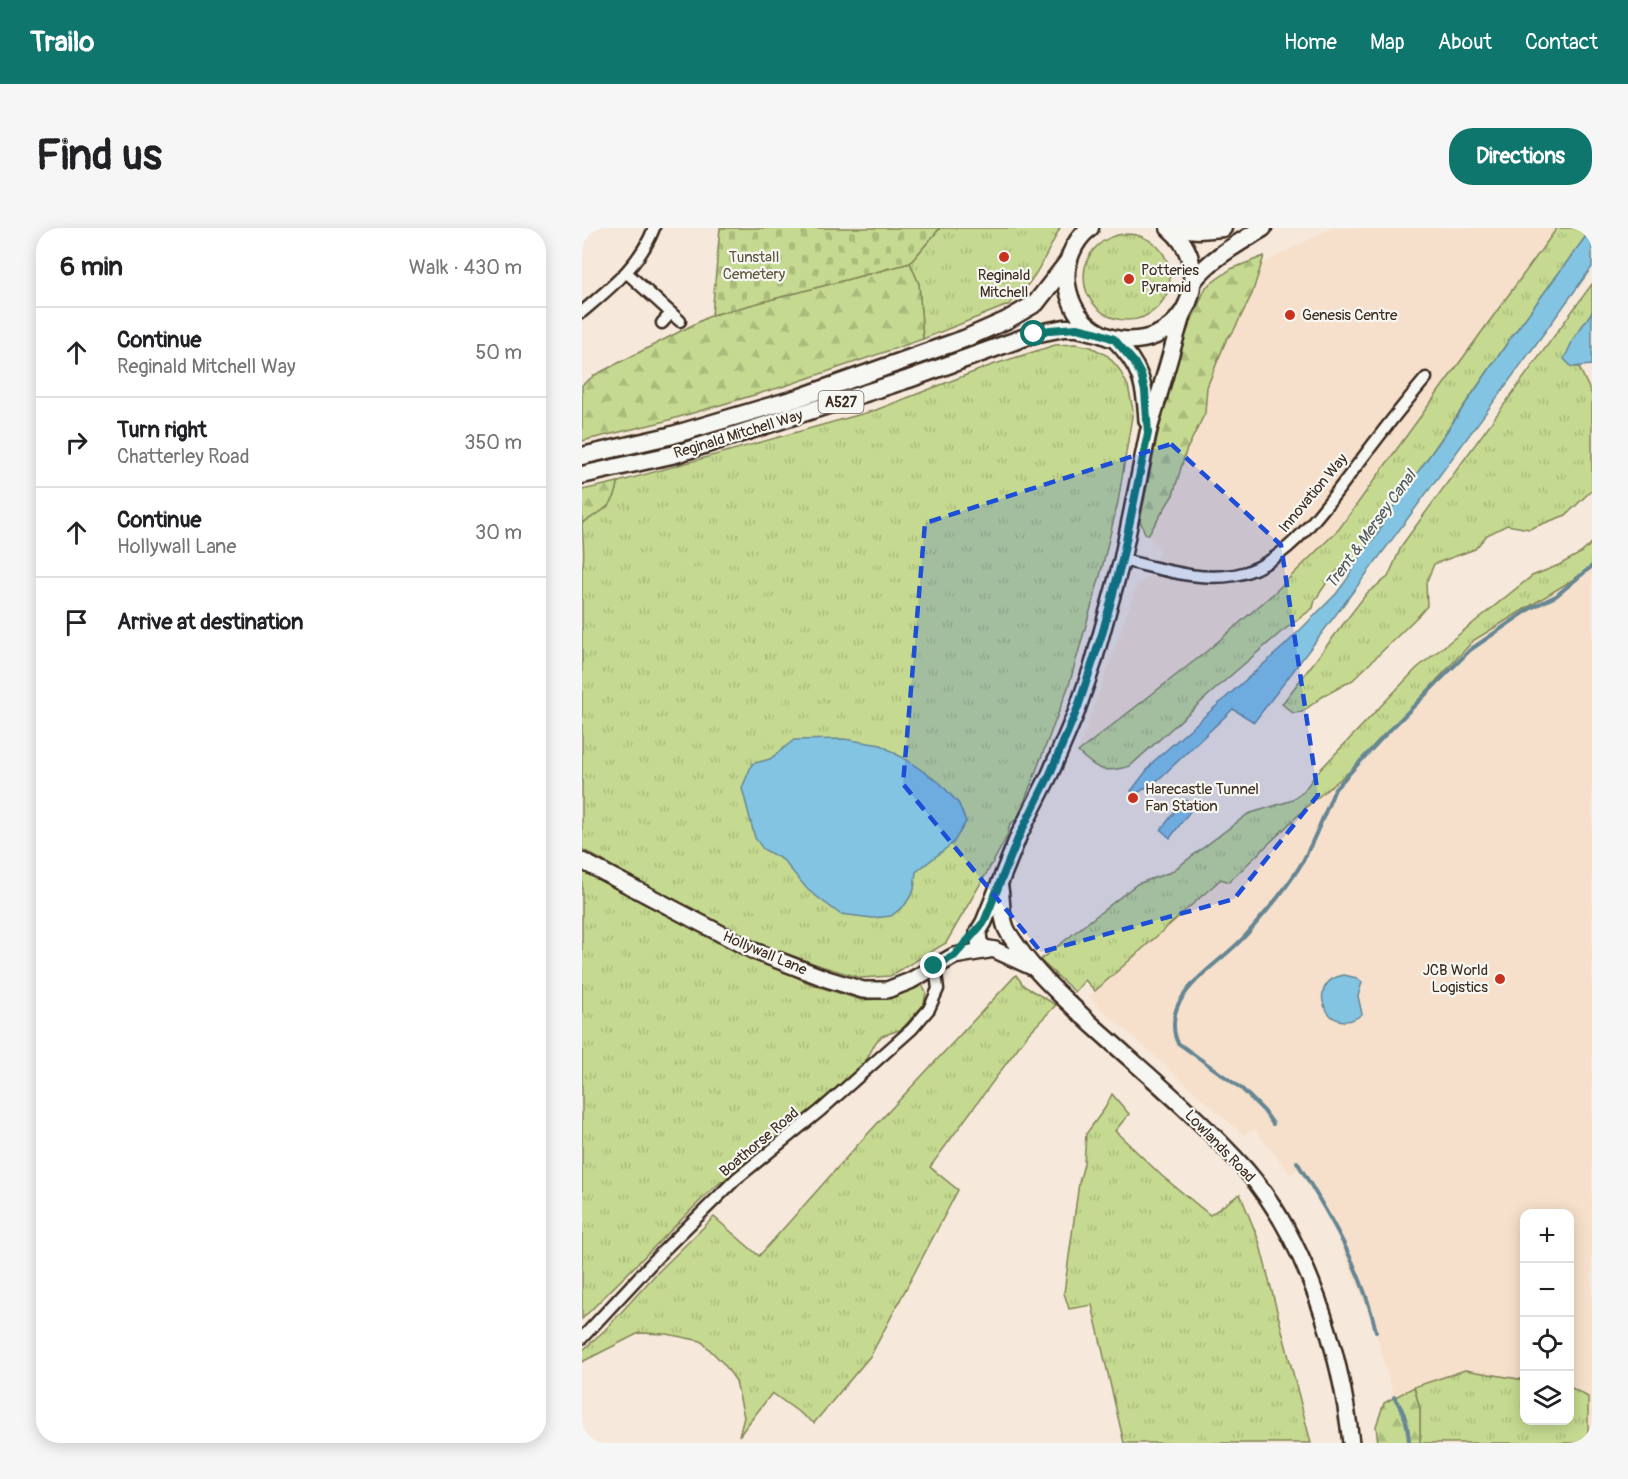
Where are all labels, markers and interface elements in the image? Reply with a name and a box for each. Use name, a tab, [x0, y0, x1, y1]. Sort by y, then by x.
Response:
text: Trailo	[30, 25, 94, 60]
text: Home	[1284, 29, 1337, 56]
text: Map	[1370, 29, 1405, 56]
text: About	[1438, 29, 1492, 56]
text: Contact	[1525, 29, 1598, 56]
button: Directions	[1449, 128, 1592, 185]
text: Find us	[36, 130, 162, 182]
park label: Tunstall Cemetery	[723, 248, 786, 284]
marker: Reginald Mitchell	[997, 250, 1011, 264]
text: 6 min	[60, 251, 123, 283]
text: Walk · 430 m	[409, 255, 522, 280]
place label: Potteries Pyramid	[1141, 261, 1199, 297]
place label: Reginald Mitchell	[978, 266, 1030, 302]
marker: Potteries Pyramid	[1122, 272, 1136, 286]
place label: Genesis Centre	[1302, 306, 1398, 325]
marker: Genesis Centre	[1283, 308, 1297, 322]
route start	[1020, 320, 1046, 346]
text: Continue	[117, 326, 201, 354]
icon: ahead	[60, 336, 93, 369]
text: 50 m	[475, 340, 522, 365]
text: Reginald Mitchell Way	[117, 354, 296, 379]
road number: A527	[818, 391, 864, 413]
street label: Reginald Mitchell Way	[671, 406, 806, 463]
text: Turn right	[117, 416, 207, 444]
icon: right	[60, 426, 93, 459]
text: 350 m	[464, 430, 522, 455]
text: Chatterley Road	[117, 444, 249, 469]
street label: Innovation Way	[1275, 449, 1352, 537]
water label: Trent & Mersey Canal	[1321, 465, 1422, 593]
text: Continue	[117, 506, 201, 534]
icon: ahead	[60, 516, 93, 549]
text: 30 m	[475, 520, 522, 545]
text: Hollywall Lane	[117, 534, 236, 559]
icon: arrive	[60, 606, 93, 639]
text: Arrive at destination	[117, 608, 303, 636]
place label: Harecastle Tunnel Fan Station	[1145, 780, 1259, 816]
marker: Harecastle Tunnel Fan Station	[1126, 791, 1140, 805]
street label: Hollywall Lane	[720, 927, 810, 980]
route end	[920, 952, 946, 978]
place label: JCB World Logistics	[1423, 961, 1488, 997]
marker: JCB World Logistics	[1493, 972, 1507, 986]
street label: Boathorse Road	[716, 1104, 803, 1181]
street label: Lowlands Road	[1180, 1106, 1259, 1187]
map controls	[1520, 1209, 1574, 1425]
button: +	[1520, 1209, 1574, 1263]
button: −	[1520, 1263, 1574, 1317]
button: locate	[1520, 1317, 1574, 1371]
button: layers	[1520, 1371, 1574, 1425]

